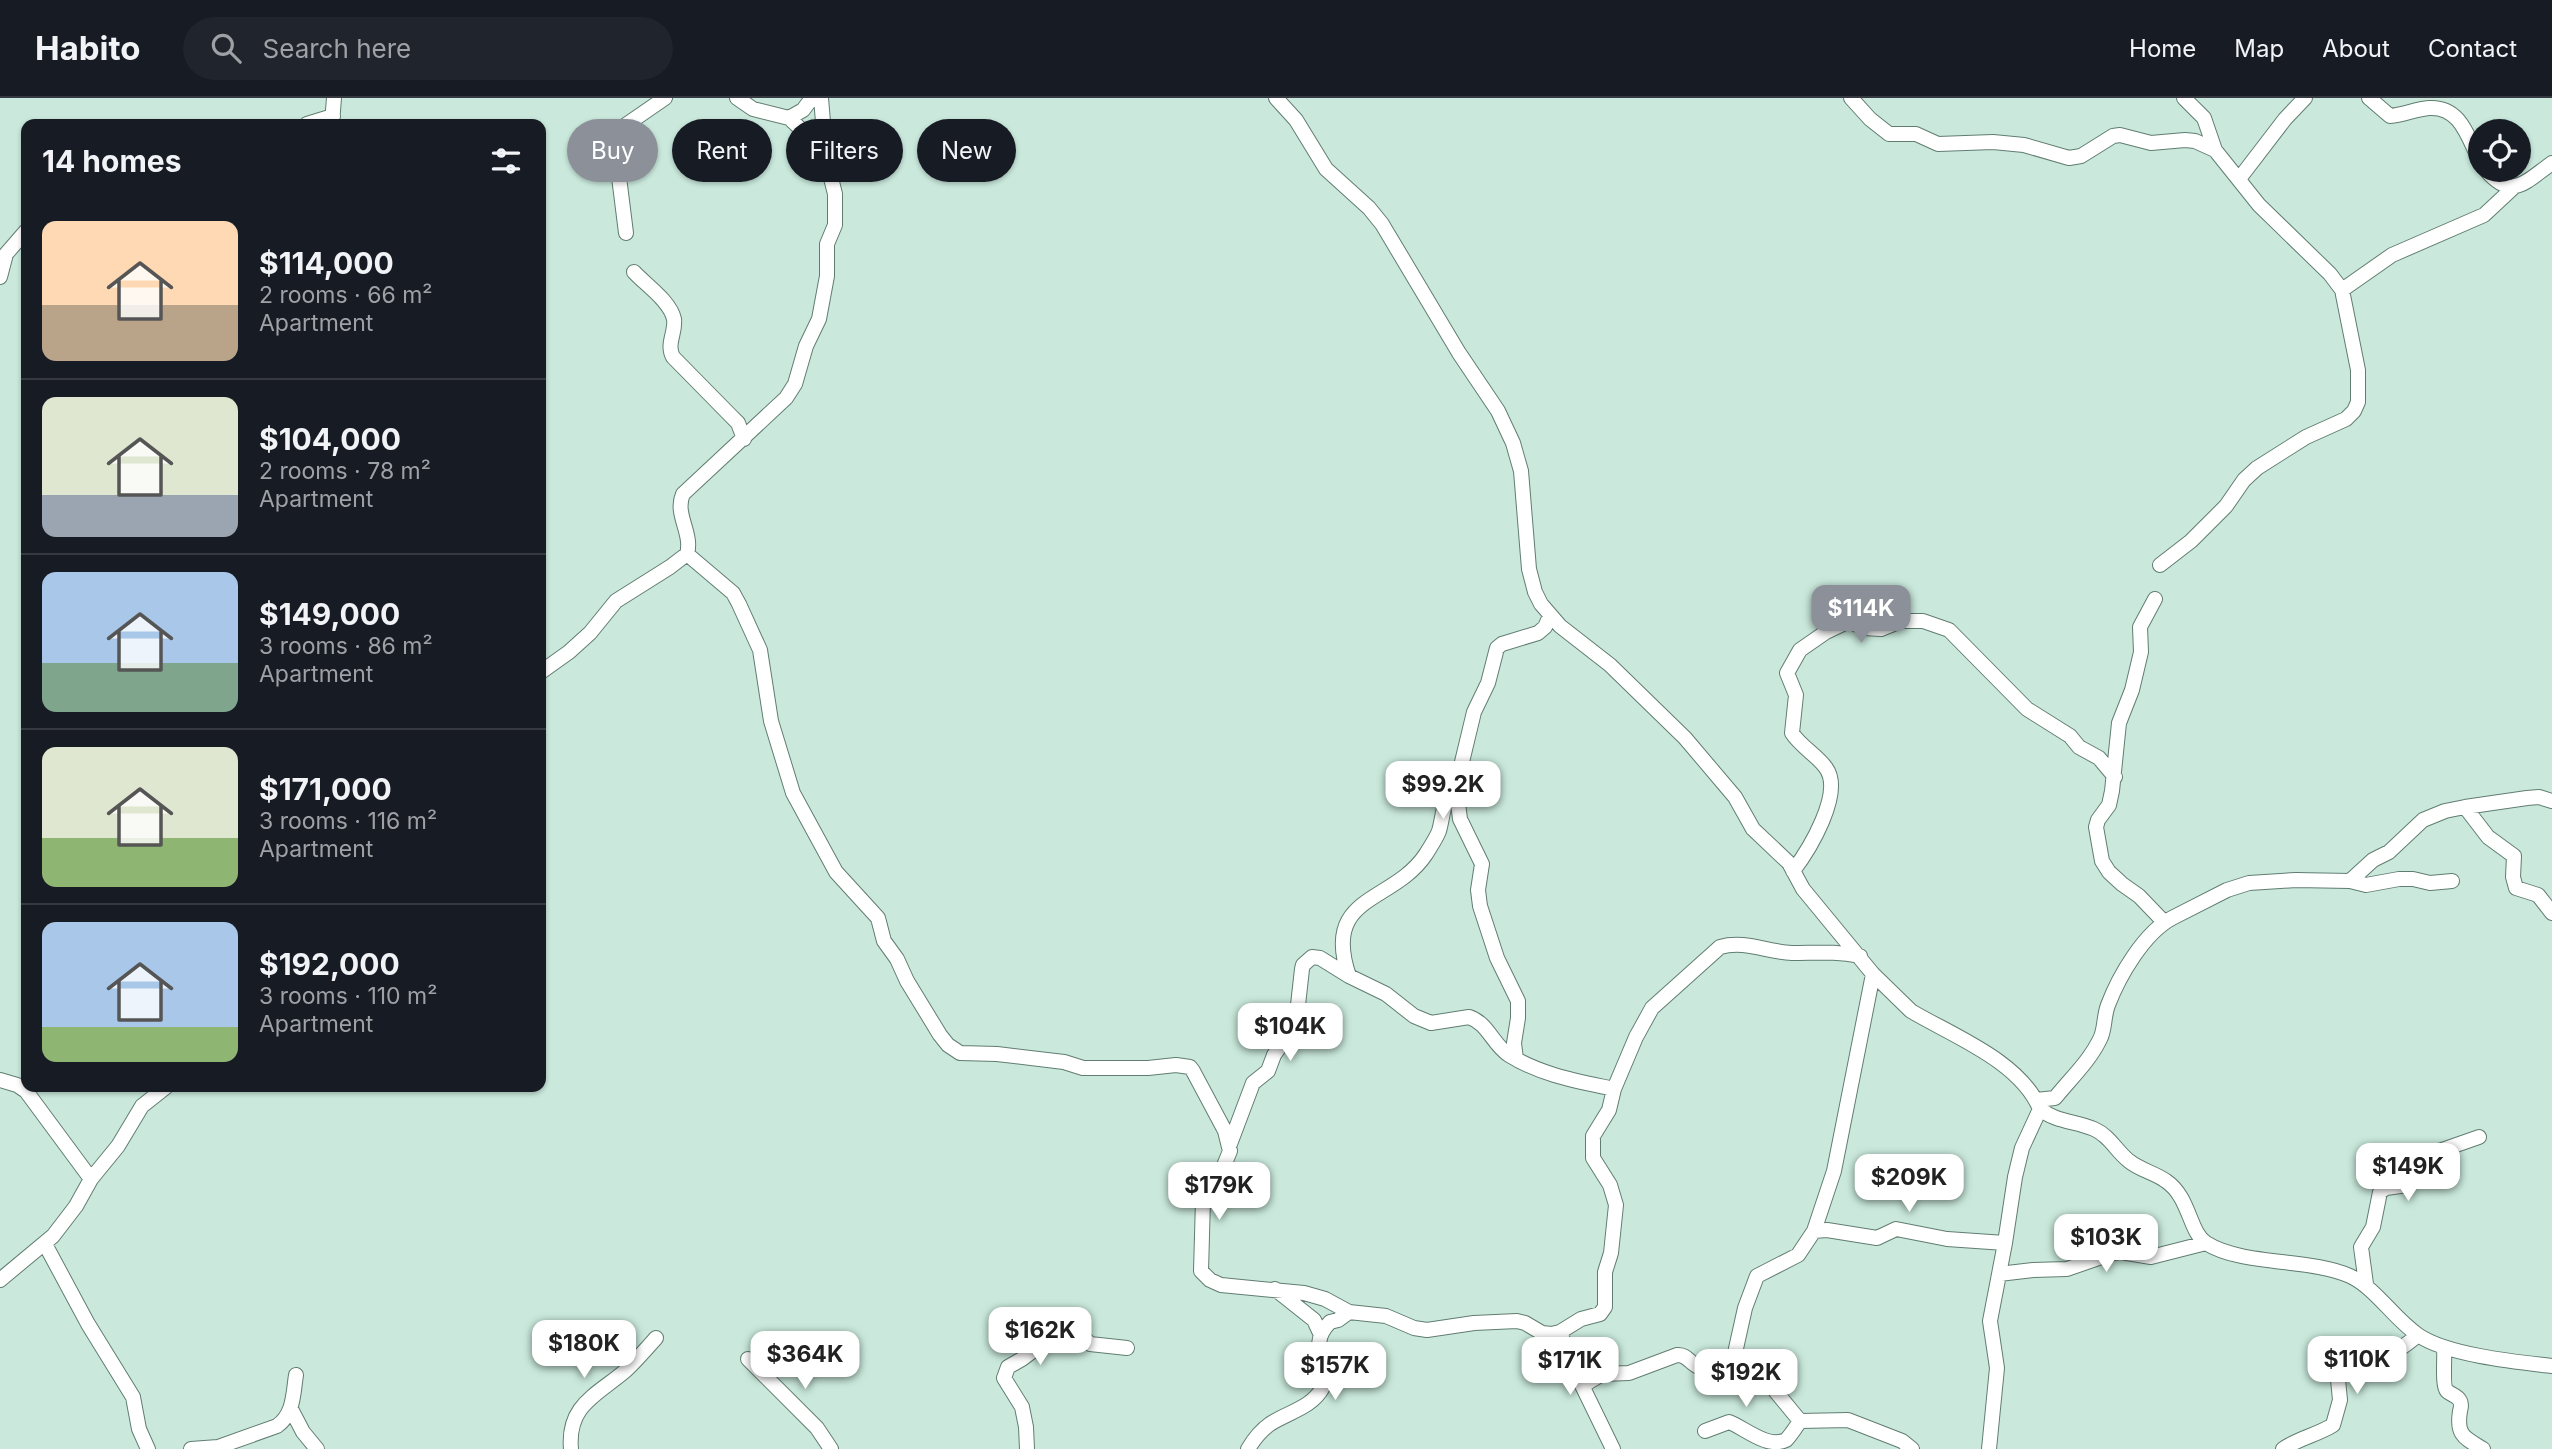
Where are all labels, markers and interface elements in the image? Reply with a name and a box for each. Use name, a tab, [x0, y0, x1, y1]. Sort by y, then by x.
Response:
search box	[183, 17, 673, 80]
text: Habito	[35, 28, 141, 68]
icon: search	[207, 29, 245, 67]
text: Search here	[263, 33, 411, 64]
text: Home	[2129, 34, 2196, 63]
text: Map	[2234, 34, 2284, 63]
text: About	[2322, 34, 2390, 63]
text: Contact	[2428, 34, 2517, 63]
chip: Buy	[567, 119, 658, 182]
chip: Rent	[672, 119, 772, 182]
chip: Filters	[786, 119, 903, 182]
chip: New	[917, 119, 1016, 182]
map controls	[2468, 119, 2531, 182]
button: locate	[2468, 119, 2531, 182]
icon: filters	[487, 142, 525, 180]
text: 14 homes	[42, 143, 181, 179]
text: $114,000	[259, 245, 394, 281]
icon: home	[98, 249, 182, 333]
text: 2 rooms · 66 m²	[259, 281, 433, 309]
text: Apartment	[259, 309, 373, 337]
text: $104,000	[259, 421, 401, 457]
icon: home	[98, 425, 182, 509]
text: 2 rooms · 78 m²	[259, 457, 431, 485]
text: Apartment	[259, 485, 373, 513]
pin: $114K	[1812, 586, 1910, 645]
text: $114K	[1828, 594, 1895, 622]
text: $149,000	[259, 596, 400, 632]
icon: home	[98, 600, 182, 684]
text: 3 rooms · 86 m²	[259, 632, 433, 660]
text: Apartment	[259, 660, 373, 688]
pin: $99.2K	[1386, 762, 1500, 821]
text: $99.2K	[1402, 770, 1484, 798]
text: $171,000	[259, 771, 392, 807]
icon: home	[98, 775, 182, 859]
text: 3 rooms · 116 m²	[259, 807, 437, 835]
text: Apartment	[259, 835, 373, 863]
text: $192,000	[259, 946, 400, 982]
icon: home	[98, 950, 182, 1034]
text: 3 rooms · 110 m²	[259, 982, 437, 1010]
pin: $104K	[1241, 1004, 1339, 1063]
text: Apartment	[259, 1010, 373, 1038]
text: $104K	[1254, 1012, 1326, 1040]
pin: $149K	[2359, 1144, 2457, 1203]
text: $149K	[2372, 1152, 2444, 1180]
pin: $209K	[1860, 1154, 1958, 1214]
pin: $179K	[1170, 1162, 1268, 1222]
text: $209K	[1871, 1163, 1947, 1191]
text: $179K	[1184, 1171, 1254, 1199]
pin: $103K	[2057, 1214, 2155, 1274]
text: $103K	[2070, 1223, 2142, 1251]
pin: $162K	[991, 1308, 1089, 1367]
text: $162K	[1005, 1316, 1075, 1344]
pin: $180K	[535, 1320, 633, 1380]
text: $180K	[548, 1329, 620, 1357]
pin: $364K	[756, 1332, 854, 1391]
pin: $110K	[2308, 1336, 2406, 1396]
pin: $171K	[1521, 1338, 1619, 1397]
text: $364K	[767, 1340, 843, 1368]
pin: $157K	[1286, 1342, 1384, 1402]
text: $110K	[2324, 1345, 2390, 1373]
text: $171K	[1538, 1346, 1602, 1374]
pin: $192K	[1697, 1350, 1795, 1409]
text: $157K	[1300, 1351, 1370, 1379]
text: $192K	[1711, 1358, 1781, 1386]

